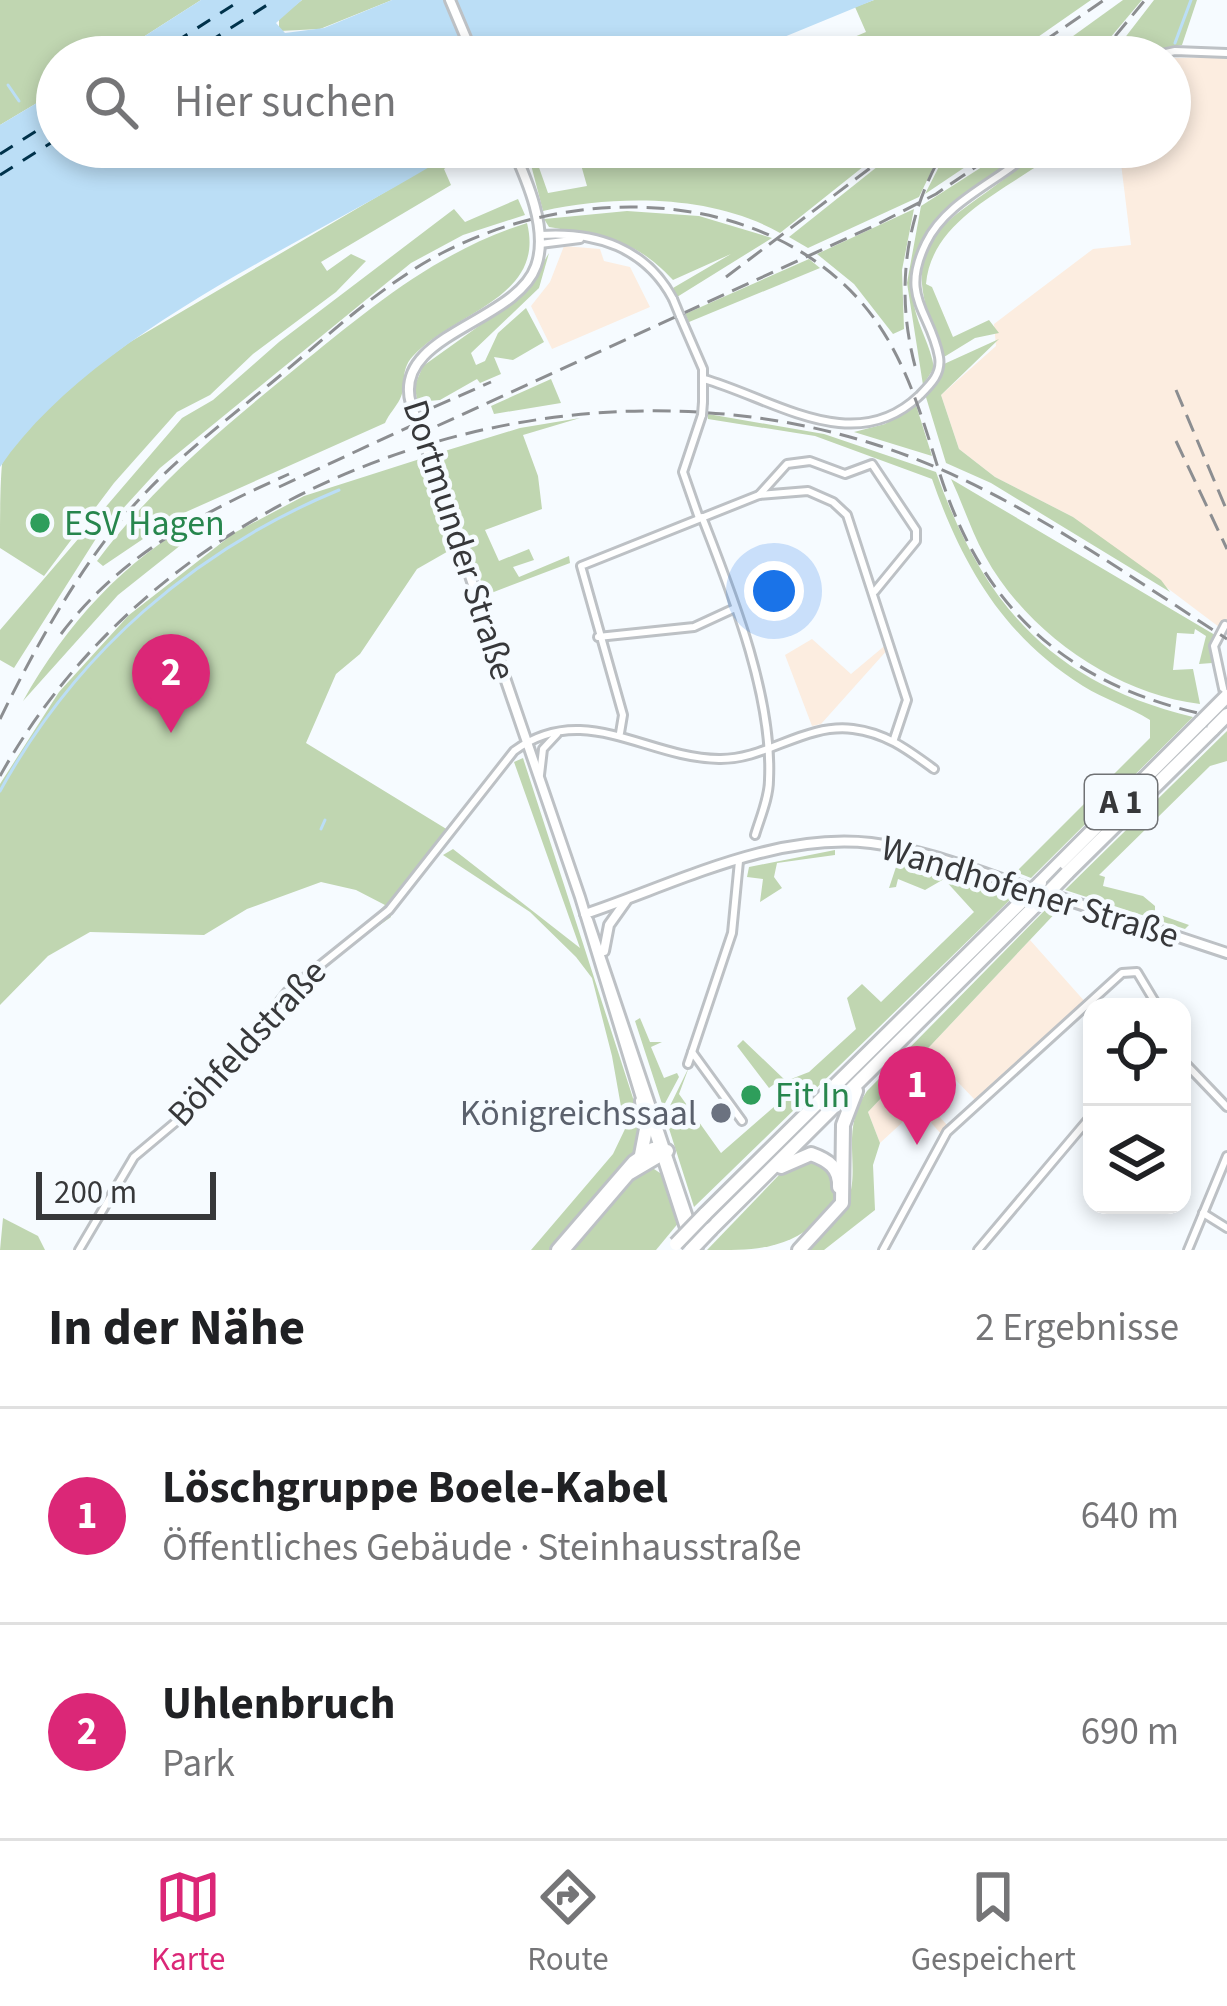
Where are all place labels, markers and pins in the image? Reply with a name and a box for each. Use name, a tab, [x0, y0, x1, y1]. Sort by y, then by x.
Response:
place label: ESV Hagen	[64, 498, 225, 549]
marker: ESV Hagen	[27, 510, 53, 536]
pin: 2	[132, 634, 210, 733]
pin: 1	[878, 1046, 956, 1145]
place label: Fit In	[775, 1070, 850, 1121]
marker: Fit In	[738, 1082, 764, 1108]
place label: Königreichssaal	[460, 1088, 697, 1139]
marker: Königreichssaal	[708, 1100, 734, 1126]

